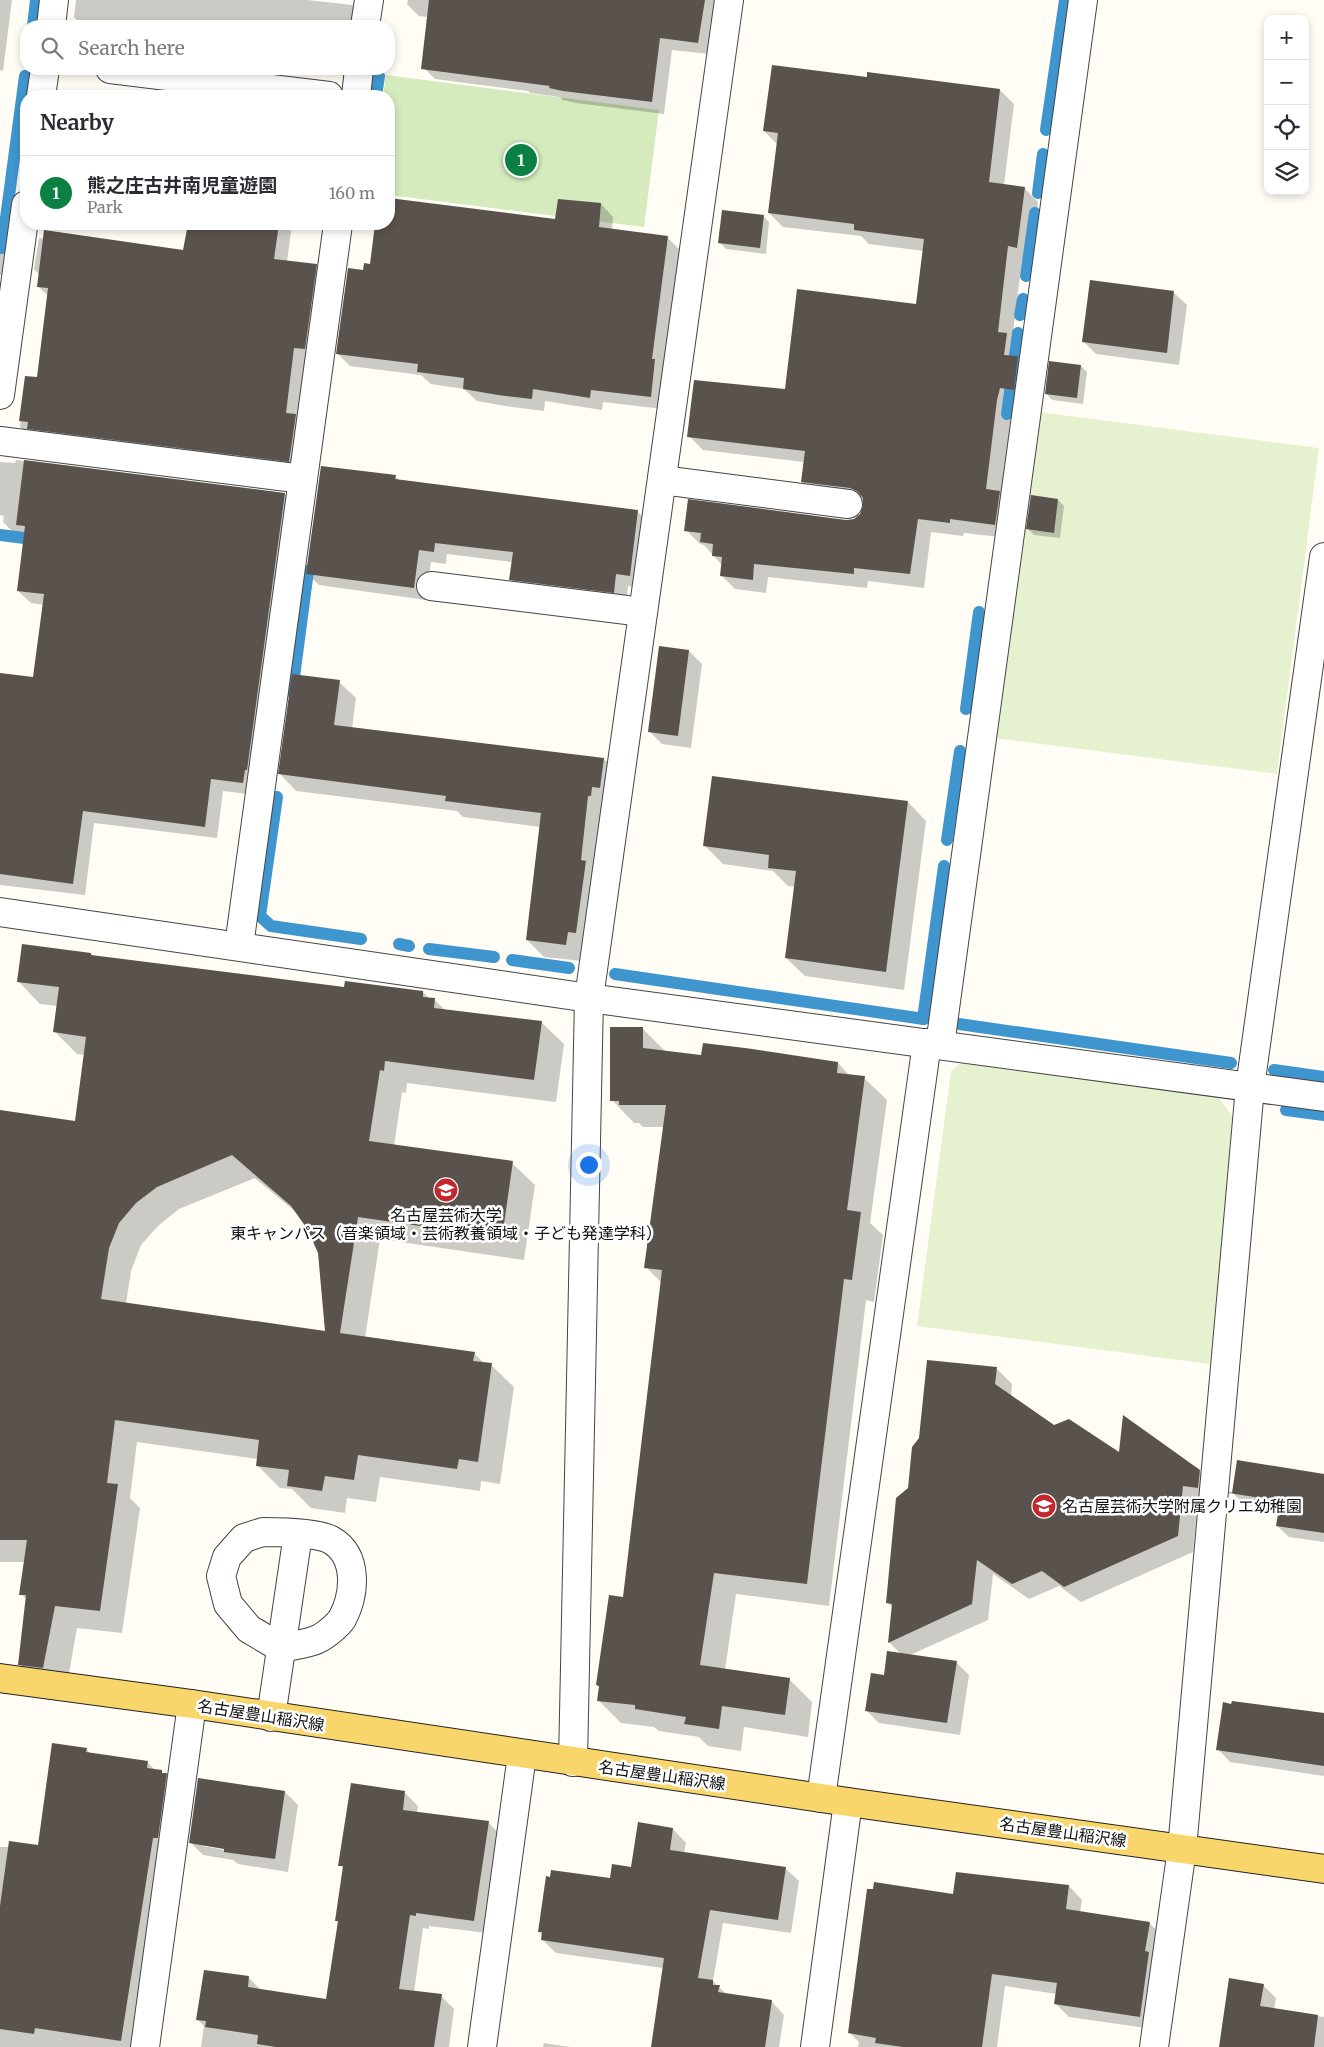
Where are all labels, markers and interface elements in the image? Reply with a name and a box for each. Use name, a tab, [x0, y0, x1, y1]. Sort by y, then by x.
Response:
map controls	[1264, 15, 1309, 195]
button: +	[1264, 15, 1309, 60]
search box	[20, 20, 395, 75]
icon: search	[38, 34, 66, 62]
text: Search here	[78, 36, 185, 60]
button: −	[1264, 60, 1309, 105]
button: locate	[1264, 105, 1309, 150]
text: Nearby	[40, 109, 114, 136]
pin: 1	[505, 141, 537, 179]
button: layers	[1264, 150, 1309, 195]
text: 熊之庄古井南児童遊園	[87, 173, 277, 197]
text: 1	[52, 183, 60, 203]
text: 160 m	[329, 183, 375, 203]
text: Park	[87, 197, 123, 217]
your location	[576, 1152, 602, 1178]
school or university icon: 名古屋芸術大学 東キャンパス（音楽領域・芸術教養領域・子ども発達学科）	[433, 1177, 459, 1203]
place label: 名古屋芸術大学 東キャンパス（音楽領域・芸術教養領域・子ども発達学科）	[230, 1205, 662, 1243]
school or university icon: 名古屋芸術大学附属クリエ幼稚園	[1031, 1493, 1057, 1519]
place label: 名古屋芸術大学附属クリエ幼稚園	[1062, 1496, 1302, 1516]
street label: 名古屋豊山稲沢線	[196, 1695, 326, 1735]
street label: 名古屋豊山稲沢線	[597, 1756, 727, 1794]
street label: 名古屋豊山稲沢線	[998, 1813, 1128, 1851]

